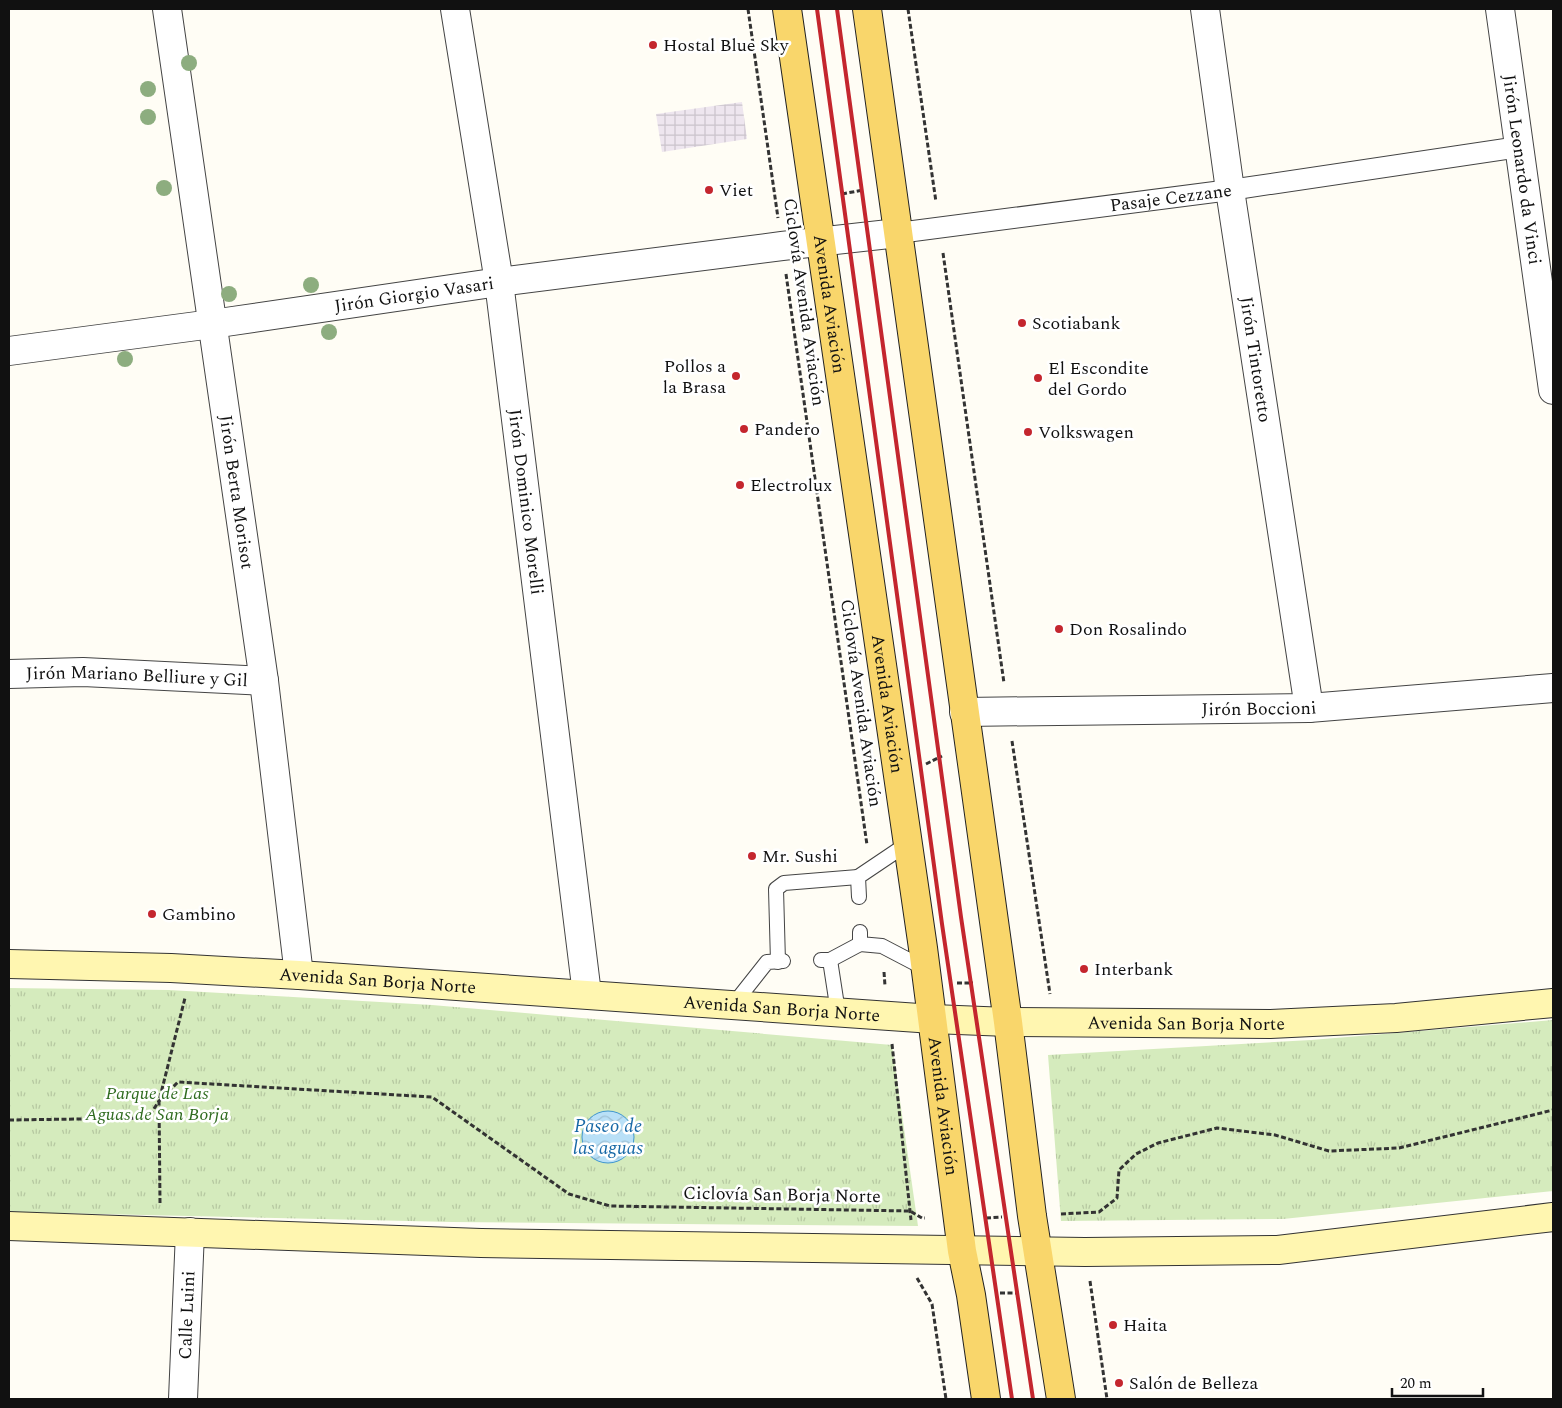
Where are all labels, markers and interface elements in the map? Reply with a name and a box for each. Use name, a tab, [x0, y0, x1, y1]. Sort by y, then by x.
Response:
place label: Hostal Blue Sky	[663, 32, 790, 59]
marker: Hostal Blue Sky	[647, 39, 659, 51]
street label: Jirón Leonardo da Vinci	[1496, 73, 1549, 266]
street label: Pasaje Cezzane	[1108, 176, 1233, 219]
place label: Viet	[719, 177, 753, 204]
marker: Viet	[703, 184, 715, 196]
street label: Ciclovía Avenida Aviación	[779, 197, 829, 407]
street label: Avenida Aviación	[810, 232, 850, 374]
street label: Jirón Giorgio Vasari	[332, 269, 496, 319]
street label: Jirón Tintoretto	[1233, 294, 1279, 424]
place label: Scotiabank	[1032, 310, 1120, 337]
marker: Scotiabank	[1016, 317, 1028, 329]
place label: Pollos a la Brasa	[663, 353, 726, 401]
place label: El Escondite del Gordo	[1048, 355, 1149, 403]
marker: Pollos a la Brasa	[730, 370, 742, 382]
marker: El Escondite del Gordo	[1032, 372, 1044, 384]
street label: Jirón Dominico Morelli	[501, 407, 551, 596]
street label: Jirón Berta Morisot	[212, 413, 261, 571]
place label: Pandero	[754, 416, 820, 443]
place label: Volkswagen	[1038, 419, 1134, 446]
marker: Pandero	[738, 423, 750, 435]
marker: Volkswagen	[1022, 426, 1034, 438]
place label: Electrolux	[750, 472, 832, 499]
marker: Electrolux	[734, 479, 746, 491]
street label: Ciclovía Avenida Aviación	[836, 598, 886, 808]
place label: Don Rosalindo	[1069, 616, 1187, 643]
marker: Don Rosalindo	[1053, 623, 1065, 635]
street label: Avenida Aviación	[868, 633, 908, 775]
street label: Jirón Mariano Belliure y Gil	[26, 658, 249, 694]
street label: Jirón Boccioni	[1201, 694, 1317, 723]
place label: Mr. Sushi	[762, 843, 838, 870]
marker: Mr. Sushi	[746, 850, 758, 862]
place label: Gambino	[162, 901, 236, 928]
marker: Gambino	[146, 908, 158, 920]
place label: Interbank	[1094, 956, 1173, 983]
street label: Avenida San Borja Norte	[278, 960, 477, 1001]
marker: Interbank	[1078, 963, 1090, 975]
street label: Avenida San Borja Norte	[682, 988, 881, 1029]
street label: Avenida San Borja Norte	[1087, 1009, 1286, 1037]
street label: Avenida Aviación	[921, 1035, 966, 1177]
park label: Parque de Las Aguas de San Borja	[84, 1080, 229, 1128]
water label: Paseo de las aguas	[573, 1112, 643, 1163]
street label: Ciclovía San Borja Norte	[683, 1180, 881, 1210]
street label: Calle Luini	[171, 1270, 202, 1360]
place label: Haita	[1123, 1312, 1167, 1339]
marker: Haita	[1107, 1319, 1119, 1331]
scale bar	[1392, 1366, 1483, 1398]
place label: Salón de Belleza	[1129, 1370, 1259, 1397]
text: 20 m	[1400, 1372, 1432, 1395]
marker: Salón de Belleza	[1113, 1377, 1125, 1389]

